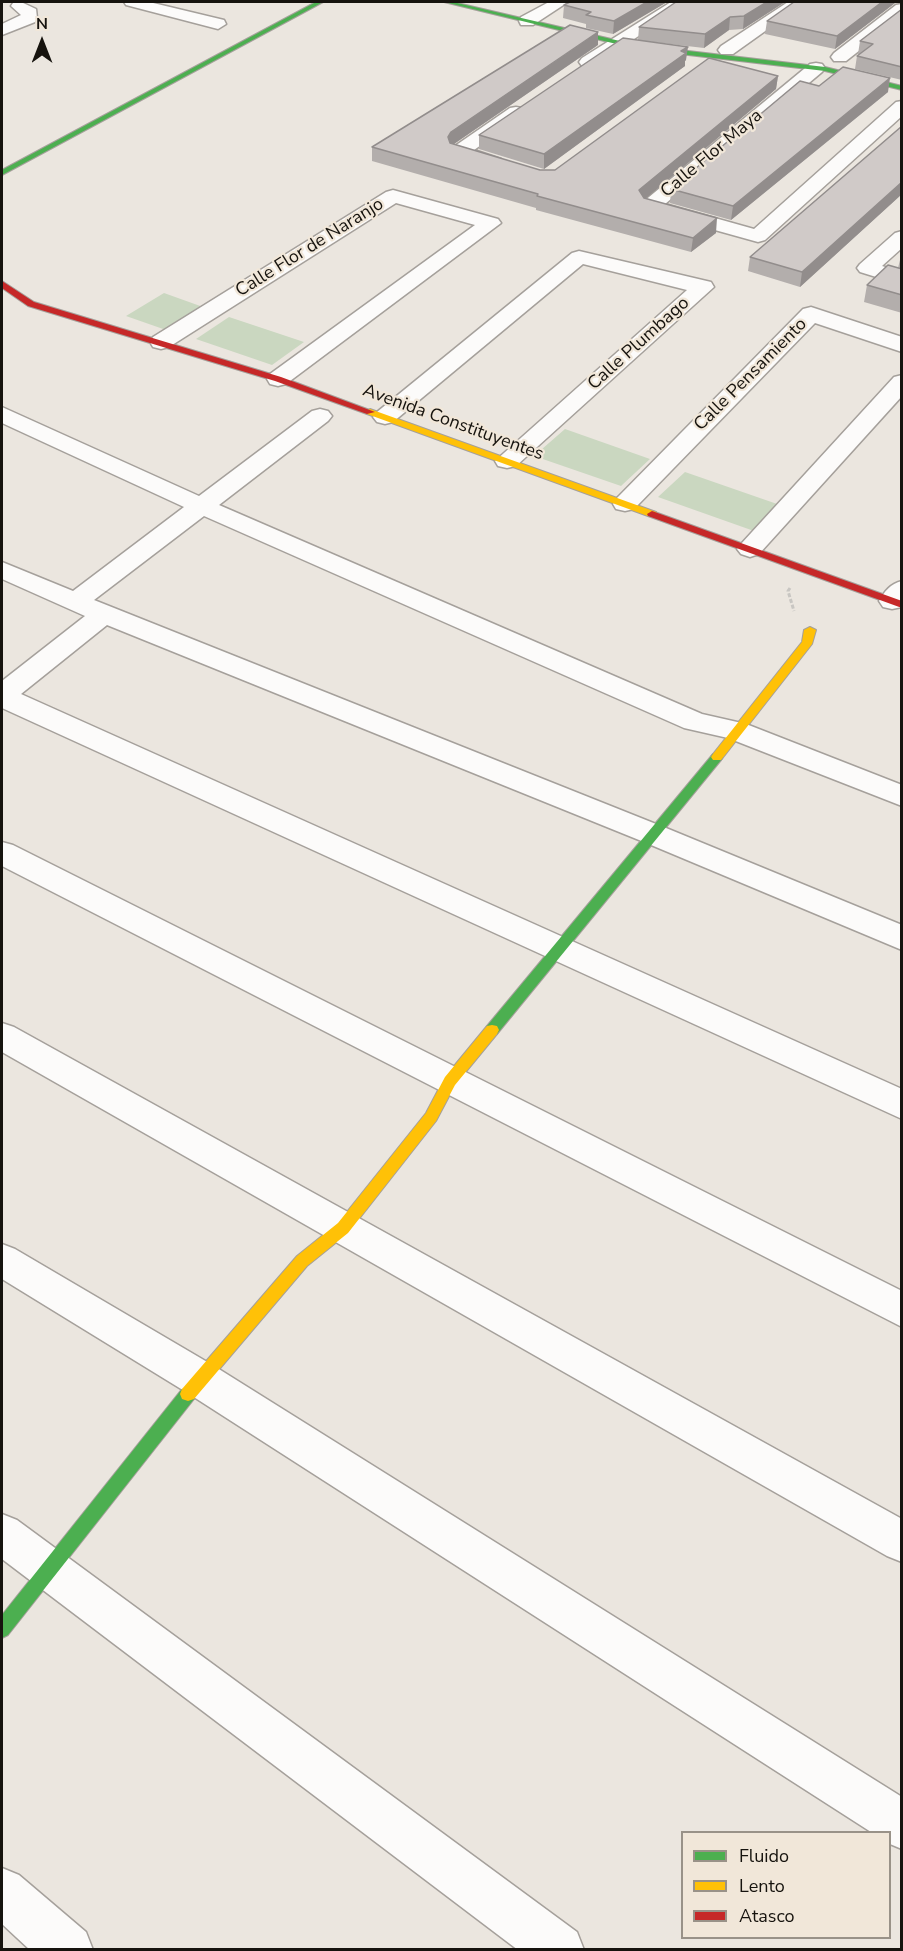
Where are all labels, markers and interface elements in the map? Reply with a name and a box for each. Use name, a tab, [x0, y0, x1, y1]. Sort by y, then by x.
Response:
north arrow	[12, 12, 72, 72]
text: N	[36, 13, 48, 35]
street label: Calle Flor Maya	[657, 105, 767, 203]
street label: Calle Flor de Naranjo	[232, 194, 388, 302]
street label: Calle Plumbago	[584, 293, 694, 395]
street label: Calle Pensamiento	[690, 314, 812, 436]
street label: Avenida Constituyentes	[360, 380, 546, 466]
legend	[681, 1831, 891, 1939]
text: Fluido	[739, 1844, 789, 1868]
text: Lento	[739, 1874, 785, 1898]
text: Atasco	[739, 1904, 795, 1928]

